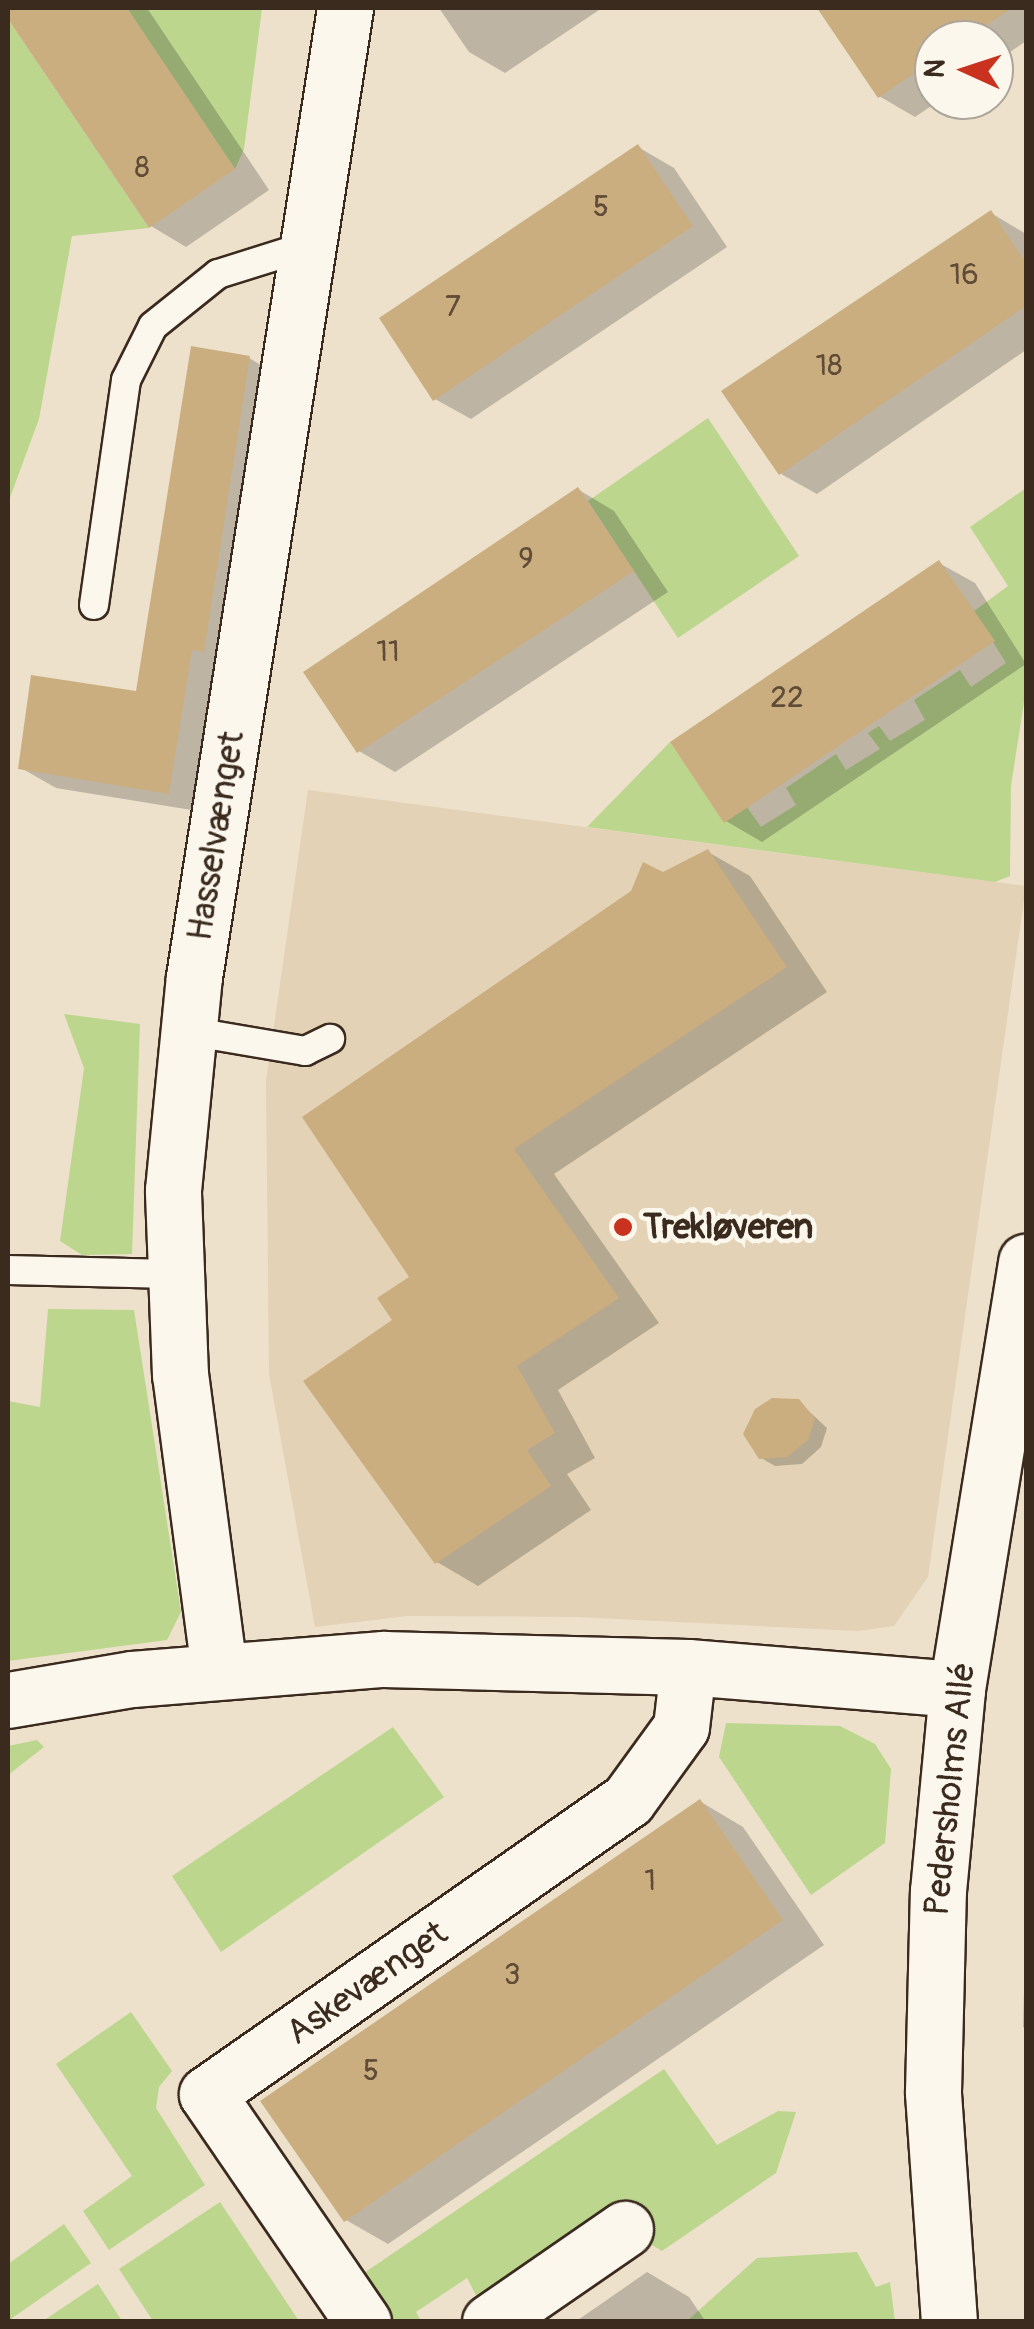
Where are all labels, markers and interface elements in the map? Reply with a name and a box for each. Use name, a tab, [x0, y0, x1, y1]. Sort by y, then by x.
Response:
north arrow	[914, 20, 1014, 120]
text: N	[918, 58, 954, 79]
house number: 8	[134, 150, 150, 186]
house number: 5	[593, 189, 609, 225]
house number: 16	[949, 257, 979, 293]
house number: 7	[445, 289, 461, 325]
house number: 18	[816, 348, 842, 384]
house number: 9	[518, 541, 534, 577]
house number: 11	[376, 634, 400, 670]
house number: 22	[770, 680, 804, 716]
street label: Hasselvænget	[179, 728, 253, 944]
place label: Trekløveren	[643, 1206, 813, 1248]
marker: Trekløveren	[612, 1216, 634, 1238]
street label: Pedersholms Allé	[916, 1660, 984, 1918]
house number: 1	[644, 1863, 656, 1899]
street label: Askevænget	[279, 1912, 455, 2054]
house number: 3	[504, 1957, 520, 1993]
house number: 5	[363, 2053, 379, 2089]

